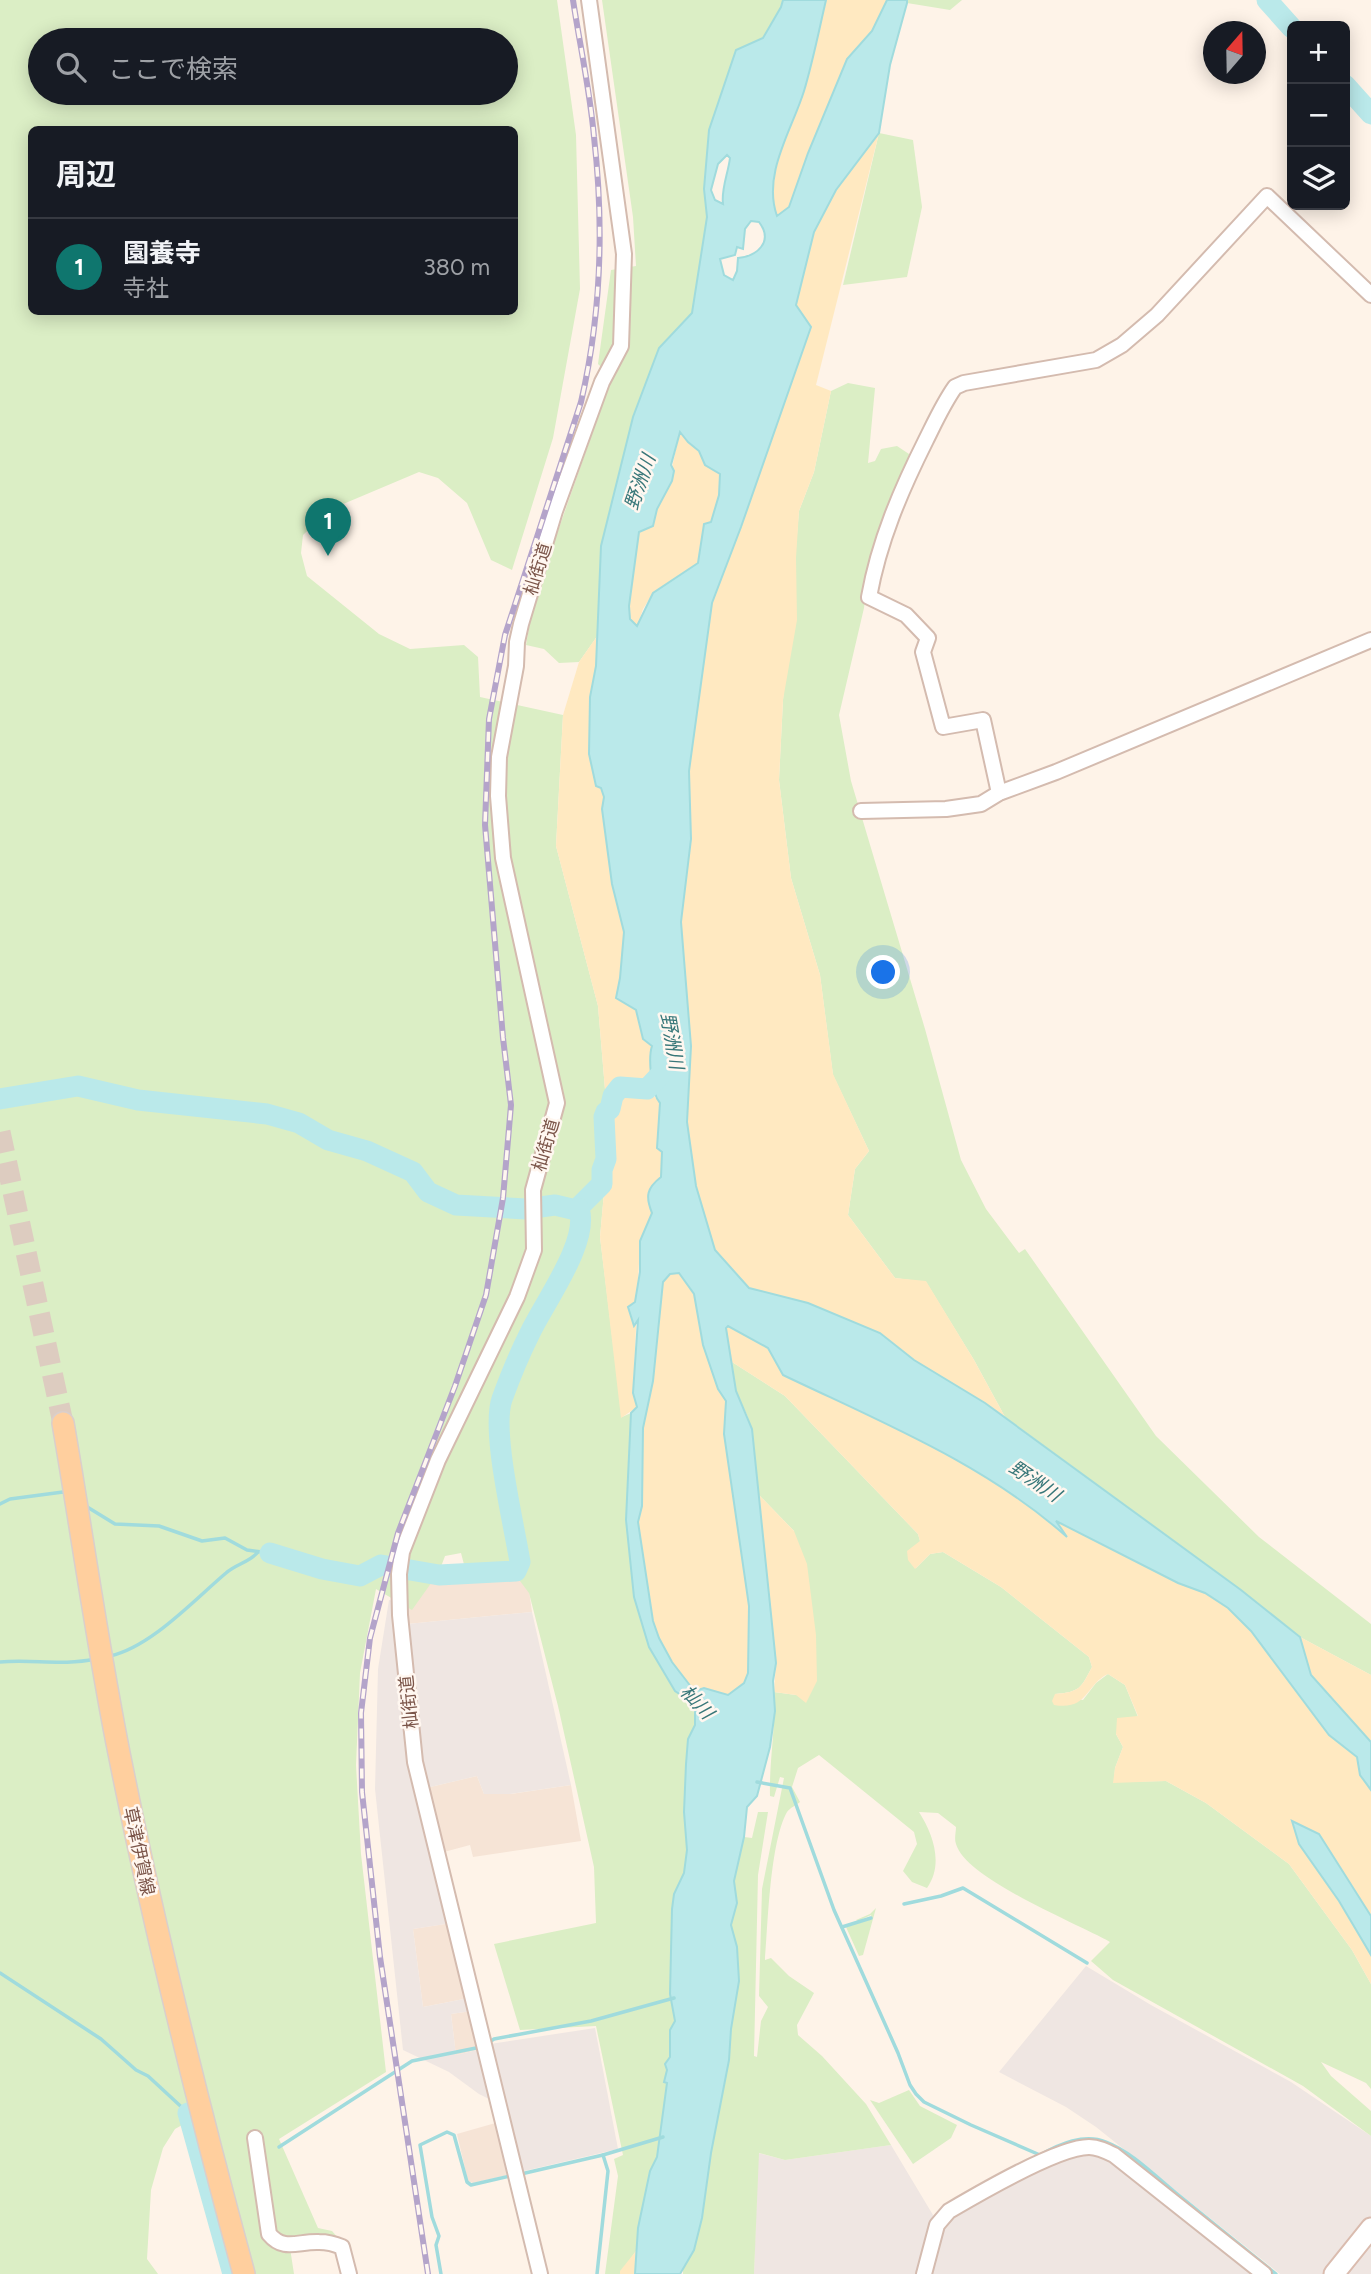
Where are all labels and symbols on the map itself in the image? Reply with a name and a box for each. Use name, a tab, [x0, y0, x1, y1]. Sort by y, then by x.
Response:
north arrow	[1203, 21, 1266, 84]
water label: 野洲川	[620, 449, 661, 513]
pin: 1	[305, 498, 351, 556]
street label: 杣街道	[520, 540, 556, 598]
your location	[866, 955, 900, 989]
water label: 野洲川	[656, 1011, 689, 1073]
street label: 杣街道	[528, 1116, 564, 1174]
water label: 野洲川	[1005, 1456, 1067, 1508]
street label: 杣街道	[395, 1674, 423, 1730]
water label: 杣川	[676, 1680, 720, 1725]
street label: 草津伊賀線	[119, 1805, 159, 1897]

